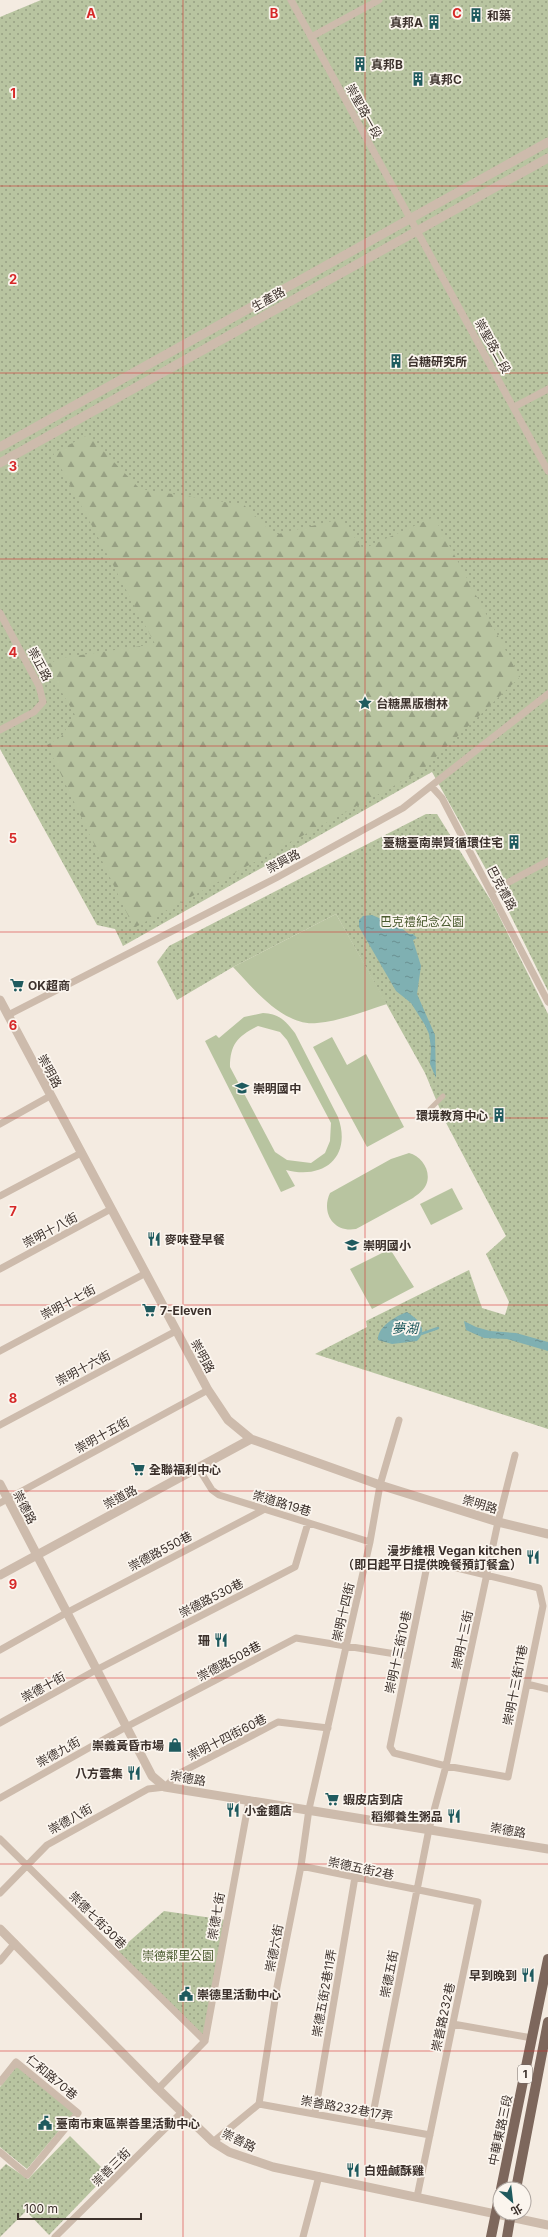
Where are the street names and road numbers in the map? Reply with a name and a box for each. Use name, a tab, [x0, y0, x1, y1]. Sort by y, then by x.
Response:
street label: 崇聖路一段	[343, 81, 385, 141]
street label: 生產路	[249, 284, 287, 314]
street label: 崇聖路二段	[472, 316, 514, 376]
street label: 崇正路	[25, 645, 55, 683]
street label: 崇興路	[264, 846, 302, 876]
street label: 巴克禮路	[484, 863, 520, 913]
street label: 崇明路	[35, 1052, 65, 1090]
street label: 崇明十八街	[20, 1209, 80, 1251]
street label: 崇明十七街	[38, 1281, 98, 1323]
street label: 崇明路	[188, 1337, 218, 1375]
street label: 崇明十六街	[53, 1347, 113, 1389]
street label: 崇明十五街	[72, 1414, 132, 1456]
street label: 崇道路	[101, 1482, 139, 1512]
street label: 崇道路19巷	[251, 1487, 313, 1519]
street label: 崇德路	[10, 1488, 40, 1526]
street label: 崇明路	[461, 1492, 499, 1516]
street label: 崇德路550巷	[125, 1528, 195, 1574]
street label: 崇德路530巷	[176, 1575, 246, 1621]
street label: 崇明十四街	[329, 1581, 357, 1643]
street label: 崇明十三街10巷	[382, 1609, 414, 1695]
street label: 崇明十三街	[448, 1609, 476, 1671]
street label: 崇德路508巷	[194, 1638, 264, 1684]
street label: 崇明十三街11巷	[500, 1643, 530, 1727]
street label: 崇德十街	[18, 1669, 68, 1705]
street label: 崇明十四街60巷	[185, 1711, 269, 1763]
street label: 崇德九街	[33, 1734, 83, 1770]
street label: 崇德路	[169, 1767, 207, 1789]
street label: 崇德八街	[45, 1801, 95, 1837]
street label: 崇德路	[489, 1819, 527, 1841]
street label: 崇德五街2巷	[327, 1854, 395, 1882]
street label: 崇德七街30巷	[66, 1888, 130, 1952]
street label: 崇德七街	[204, 1891, 228, 1941]
street label: 崇德六街	[262, 1923, 286, 1973]
street label: 崇德五街2巷11弄	[309, 1948, 339, 2038]
street label: 崇德五街	[377, 1949, 401, 1999]
street label: 崇善路232巷	[428, 1981, 458, 2053]
street label: 仁和路70巷	[23, 2051, 81, 2103]
road number: 1	[518, 2065, 532, 2083]
street label: 崇善路232巷17弄	[300, 2092, 394, 2124]
street label: 中華東路三段	[485, 2093, 515, 2167]
street label: 崇善路	[220, 2125, 258, 2155]
street label: 崇善三街	[89, 2145, 133, 2189]

